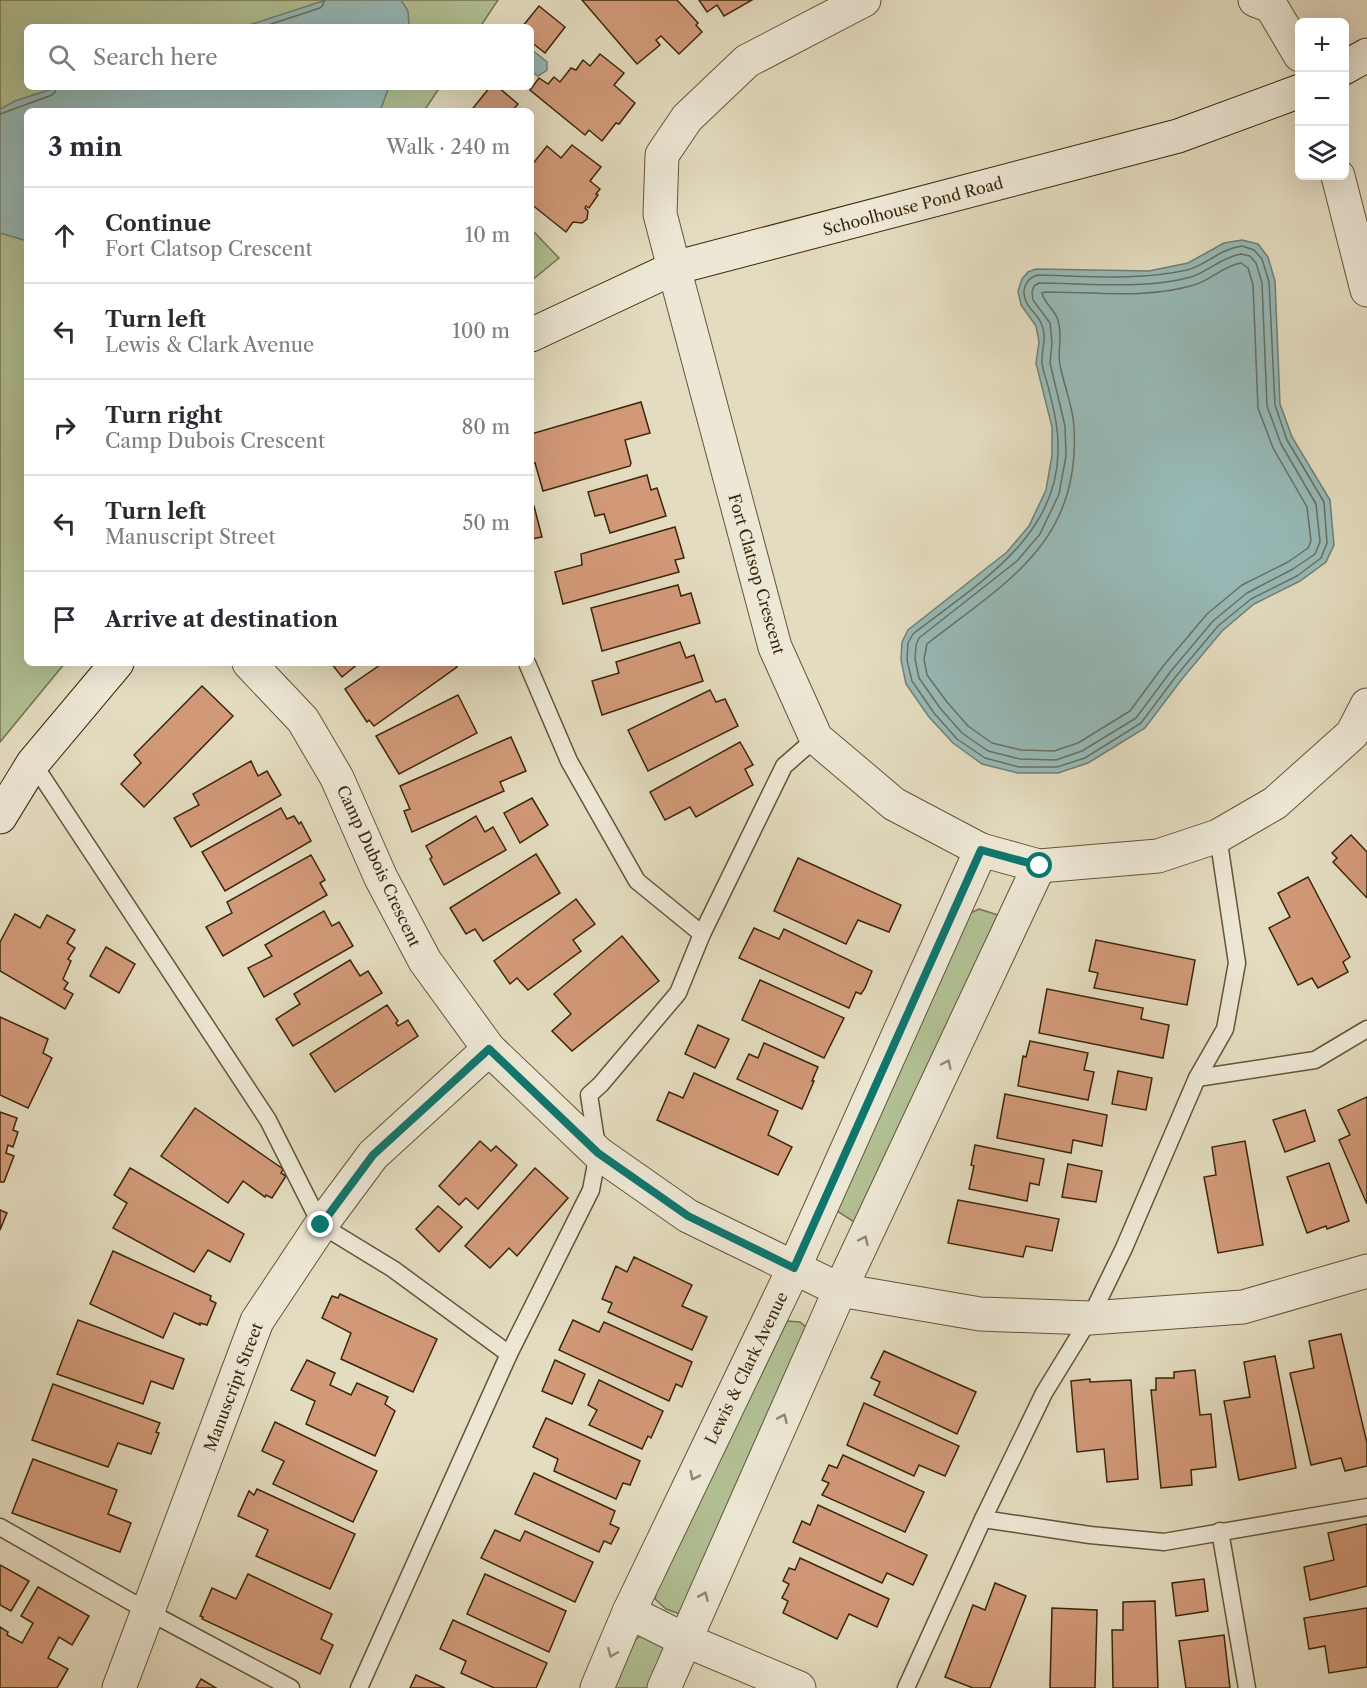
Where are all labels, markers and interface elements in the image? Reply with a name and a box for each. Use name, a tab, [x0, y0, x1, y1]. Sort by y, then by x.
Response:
map controls	[1295, 18, 1349, 180]
button: +	[1295, 18, 1349, 72]
search box	[24, 24, 534, 90]
icon: search	[45, 41, 78, 74]
text: Search here	[93, 44, 218, 71]
button: −	[1295, 72, 1349, 126]
button: layers	[1295, 126, 1349, 180]
text: 3 min	[48, 131, 122, 163]
text: Walk · 240 m	[386, 135, 510, 159]
street label: Schoolhouse Pond Road	[821, 172, 1006, 240]
text: Continue	[105, 210, 211, 237]
icon: ahead	[48, 219, 81, 252]
text: 10 m	[465, 223, 510, 247]
text: Fort Clatsop Crescent	[105, 237, 313, 261]
text: Turn left	[105, 306, 206, 333]
icon: left	[48, 315, 81, 348]
text: 100 m	[452, 319, 510, 343]
text: Lewis & Clark Avenue	[105, 333, 314, 357]
text: Turn right	[105, 402, 223, 429]
icon: right	[48, 411, 81, 444]
text: 80 m	[462, 415, 510, 439]
text: Camp Dubois Crescent	[105, 429, 325, 453]
street label: Fort Clatsop Crescent	[724, 491, 790, 657]
text: Turn left	[105, 498, 206, 525]
icon: left	[48, 507, 81, 540]
text: 50 m	[463, 511, 510, 535]
text: Manuscript Street	[105, 525, 276, 549]
icon: arrive	[48, 603, 81, 636]
text: Arrive at destination	[105, 606, 338, 633]
street label: Camp Dubois Crescent	[333, 782, 425, 950]
route start	[1026, 852, 1052, 878]
one-way arrow	[939, 1059, 951, 1070]
route end	[307, 1211, 333, 1237]
one-way arrow	[856, 1236, 868, 1247]
street label: Lewis & Clark Avenue	[700, 1288, 792, 1448]
street label: Manuscript Street	[199, 1319, 267, 1454]
one-way arrow	[776, 1413, 788, 1424]
one-way arrow	[690, 1469, 702, 1480]
one-way arrow	[697, 1591, 709, 1602]
one-way arrow	[607, 1646, 619, 1657]

